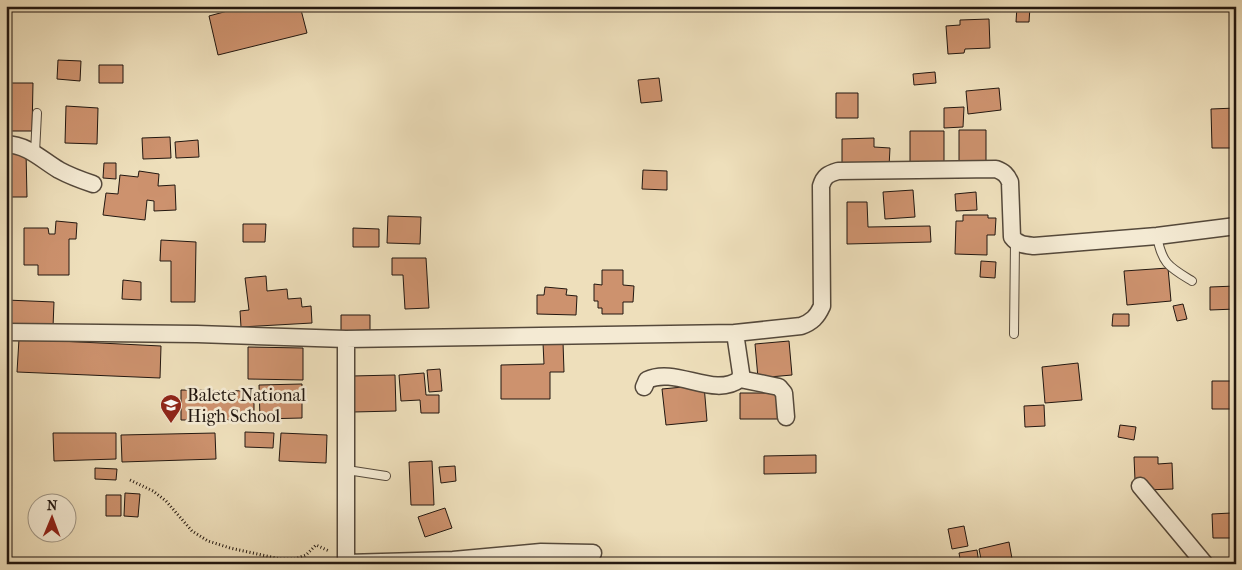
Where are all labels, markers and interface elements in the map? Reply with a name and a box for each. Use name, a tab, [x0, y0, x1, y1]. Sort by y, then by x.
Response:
place label: Balete National High School	[187, 385, 306, 427]
school or university icon: Balete National High School	[159, 393, 183, 424]
north arrow	[28, 492, 78, 542]
text: N	[47, 497, 58, 514]

